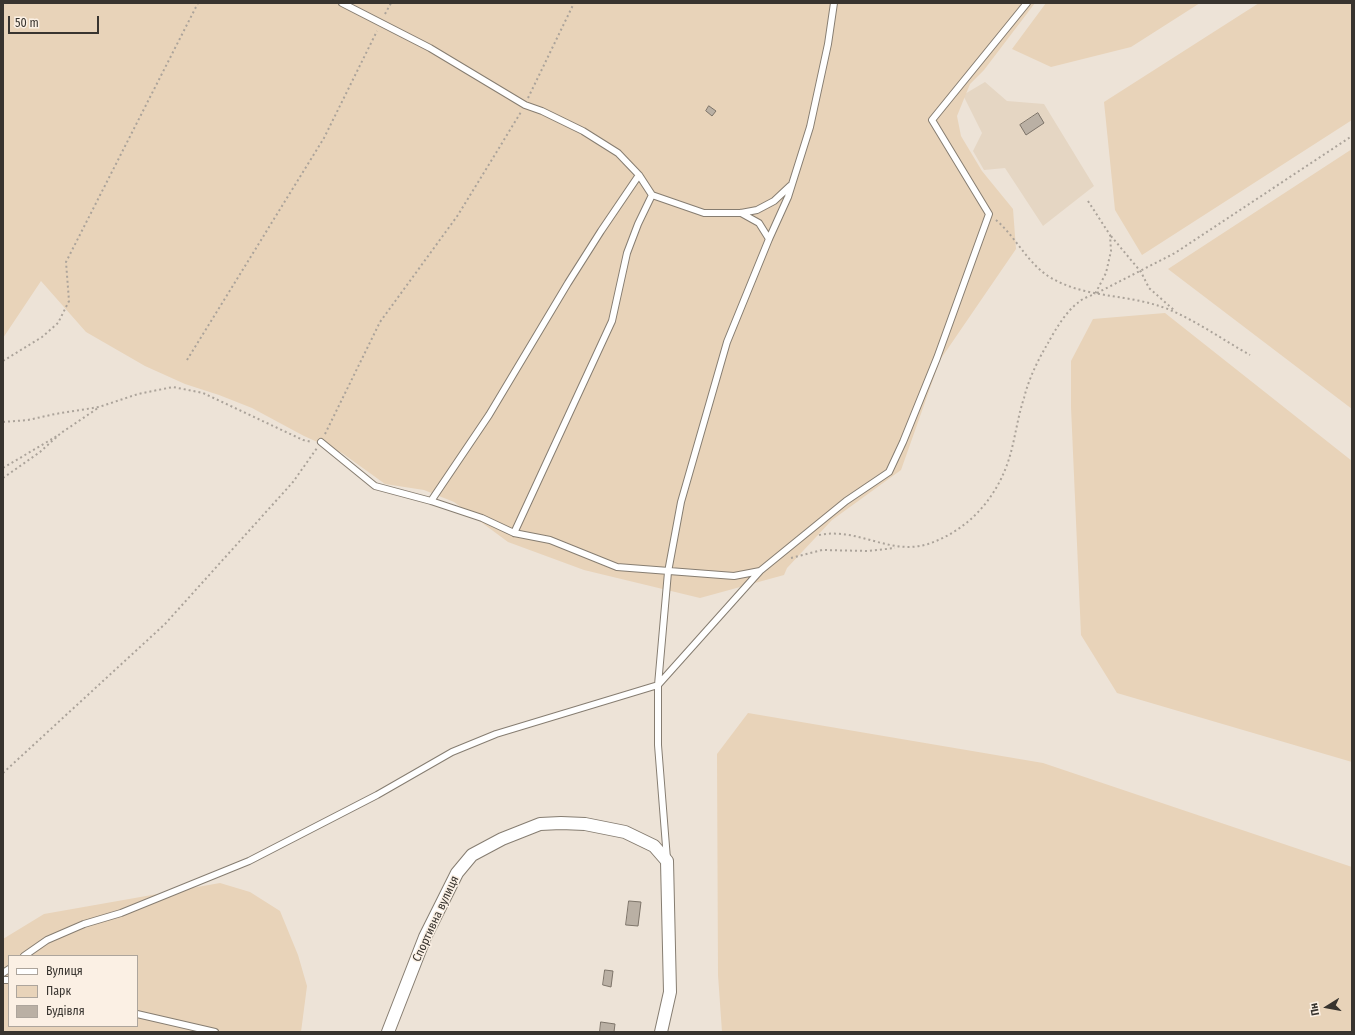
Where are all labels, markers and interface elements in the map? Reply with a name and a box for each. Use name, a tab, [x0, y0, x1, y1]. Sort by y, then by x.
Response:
scale bar	[10, 8, 101, 34]
text: 50 m	[15, 16, 39, 30]
street label: Спортивна вулиця	[410, 874, 462, 964]
legend	[8, 955, 138, 1027]
text: Вулиця	[46, 964, 83, 978]
text: Парк	[46, 984, 71, 998]
north arrow	[1307, 987, 1347, 1027]
text: Пн	[1307, 1002, 1322, 1017]
text: Будівля	[46, 1004, 85, 1018]

